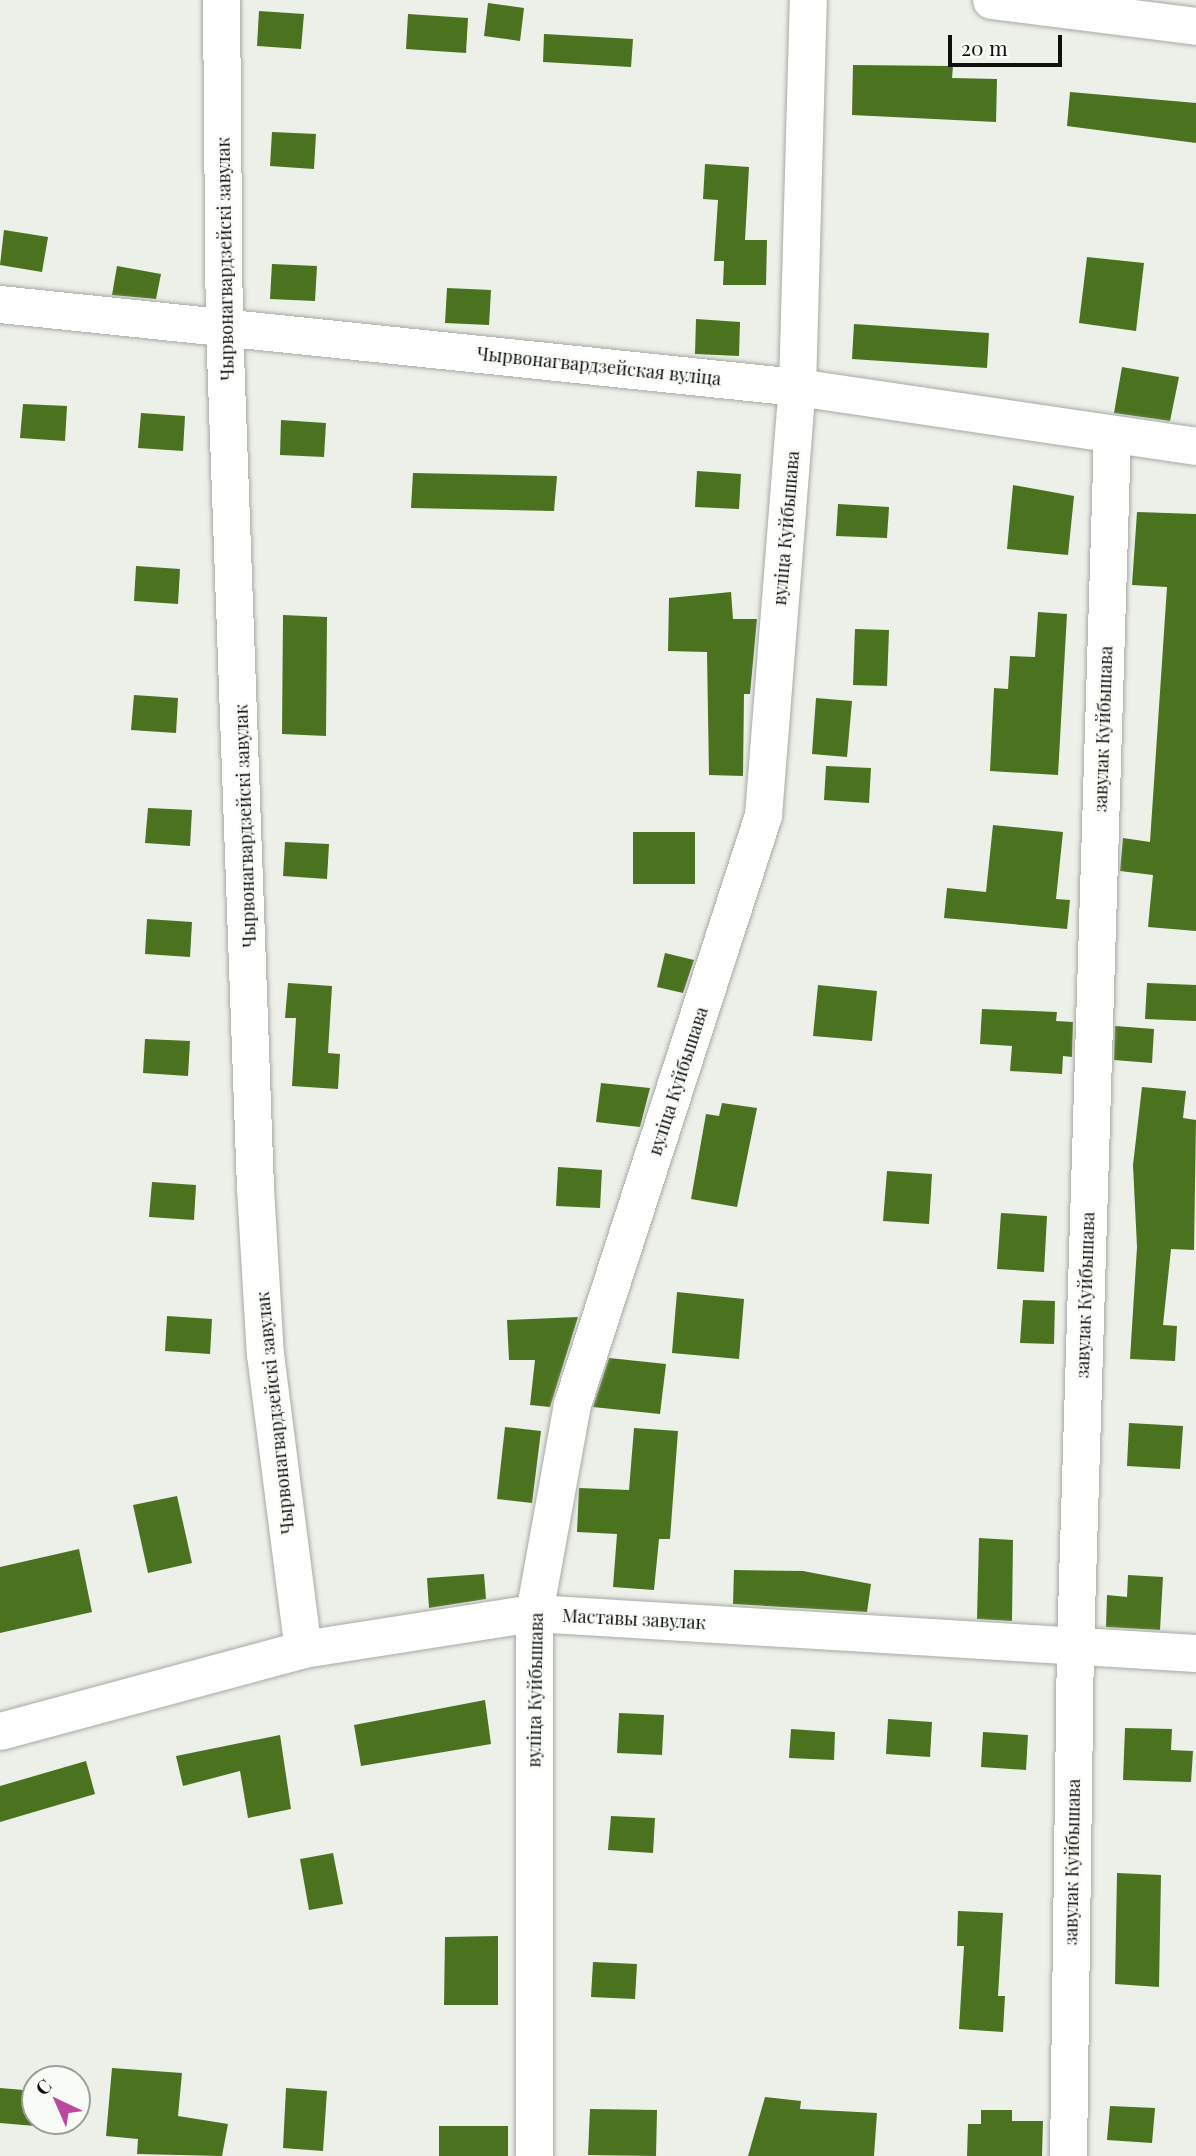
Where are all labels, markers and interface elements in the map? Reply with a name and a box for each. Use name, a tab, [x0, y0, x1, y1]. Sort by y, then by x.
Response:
scale bar	[951, 21, 1065, 65]
text: 20 m	[961, 33, 1008, 61]
street label: Чырвонагвардзейскі завулак	[212, 137, 238, 381]
street label: Чырвонагвардзейская вуліца	[476, 342, 722, 390]
street label: вуліца Куйбышава	[768, 450, 804, 606]
street label: завулак Куйбышава	[1089, 645, 1117, 813]
street label: Чырвонагвардзейскі завулак	[230, 704, 260, 948]
street label: вуліца Куйбышава	[644, 1004, 712, 1158]
street label: завулак Куйбышава	[1071, 1211, 1099, 1379]
street label: Чырвонагвардзейскі завулак	[252, 1291, 298, 1535]
street label: Маставы завулак	[562, 1604, 706, 1634]
street label: вуліца Куйбышава	[523, 1612, 547, 1768]
street label: завулак Куйбышава	[1060, 1779, 1084, 1945]
north arrow	[21, 2065, 91, 2135]
text: С	[29, 2072, 57, 2100]

